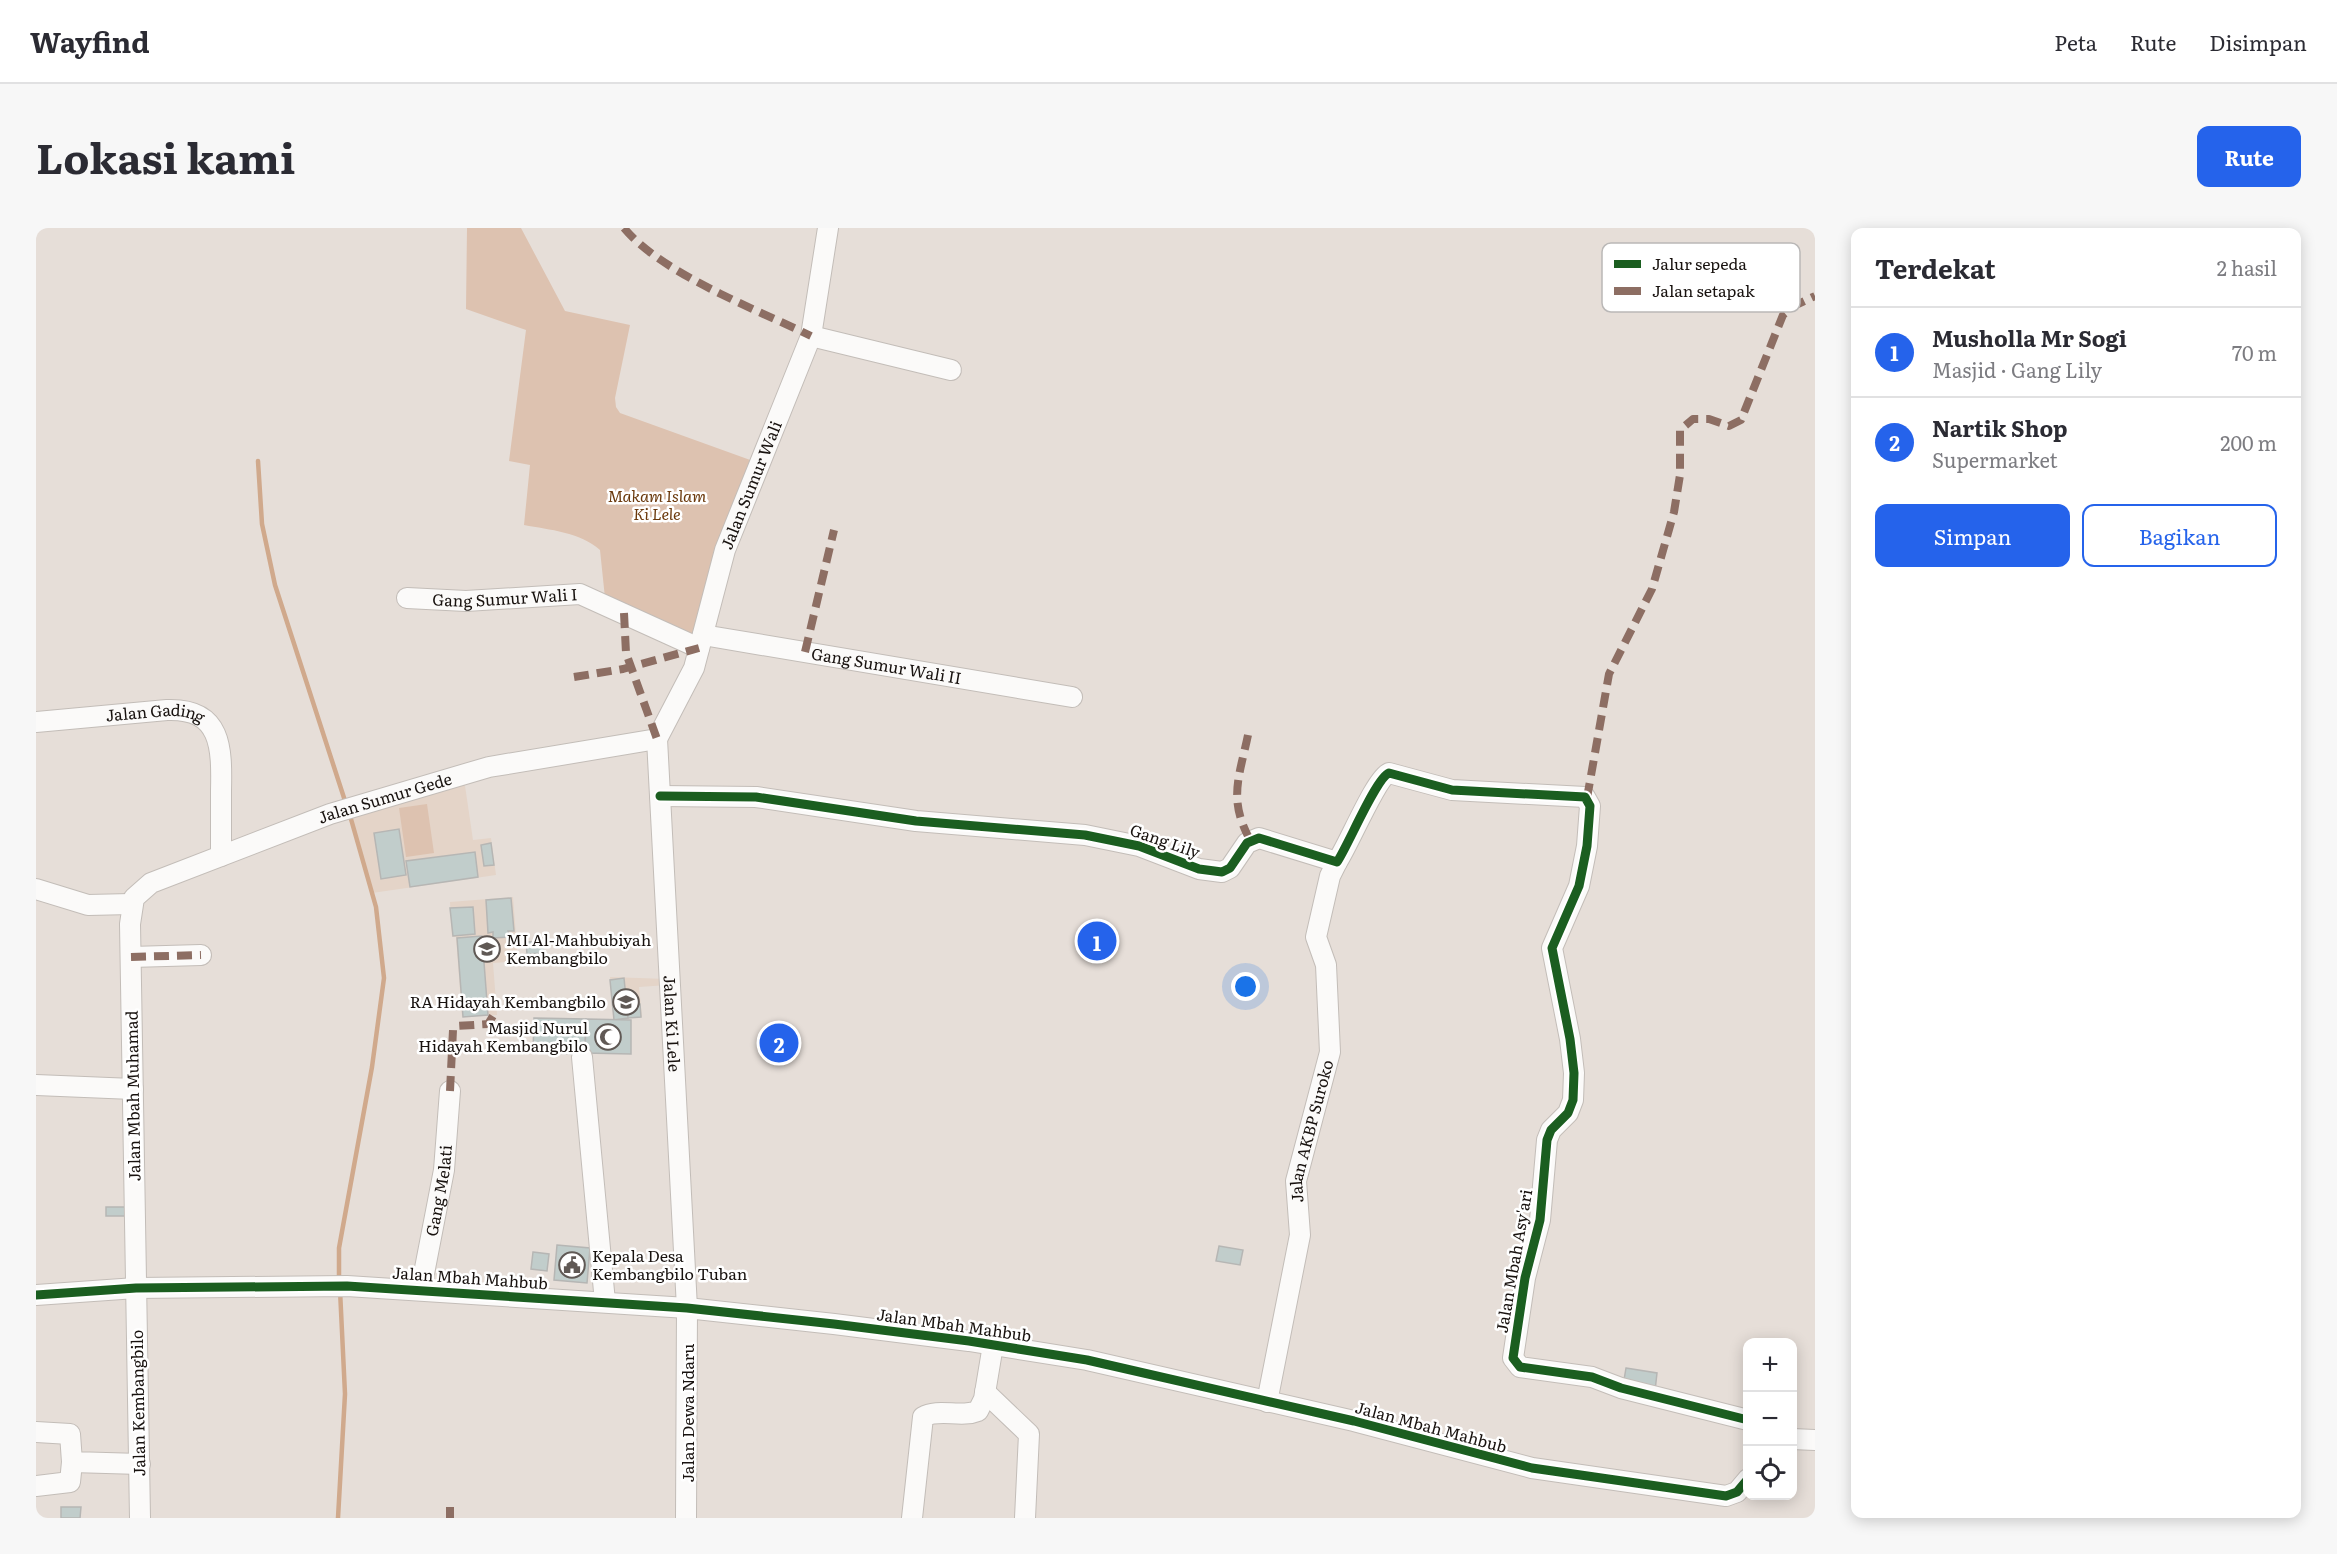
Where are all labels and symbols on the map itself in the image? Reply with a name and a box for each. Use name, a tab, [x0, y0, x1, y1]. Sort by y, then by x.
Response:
legend	[1602, 243, 1800, 312]
text: Jalur sepeda	[1652, 251, 1747, 275]
text: Jalan setapak	[1652, 278, 1755, 302]
street label: Jalan Sumur Wali	[714, 417, 787, 553]
park label: Makam Islam Ki Lele	[608, 483, 706, 525]
street label: Gang Sumur Wali I	[432, 581, 578, 612]
street label: Gang Sumur Wali II	[810, 640, 963, 689]
street label: Jalan Gading	[105, 697, 210, 728]
street label: Jalan Sumur Gede	[314, 766, 454, 829]
street label: Gang Lily	[1127, 817, 1204, 863]
pin: 1	[1078, 918, 1116, 964]
place label: MI Al-Mahbubiyah Kembangbilo	[506, 927, 652, 969]
school or university icon: MI Al-Mahbubiyah Kembangbilo	[472, 934, 502, 964]
your location	[1231, 972, 1260, 1001]
street label: Jalan Ki Lele	[658, 975, 688, 1073]
school or university icon: RA Hidayah Kembangbilo	[611, 987, 641, 1017]
place label: RA Hidayah Kembangbilo	[410, 989, 606, 1013]
street label: Jalan Mbah Muhamad	[119, 1010, 145, 1182]
place label: Masjid Nurul Hidayah Kembangbilo	[418, 1015, 588, 1057]
pin: 2	[760, 1020, 798, 1066]
mosque icon: Masjid Nurul Hidayah Kembangbilo	[593, 1022, 623, 1052]
street label: Jalan AKBP Suroko	[1283, 1057, 1339, 1204]
street label: Gang Melati	[418, 1144, 457, 1238]
street label: Jalan Mbah Asy'ari	[1489, 1187, 1537, 1335]
place label: Kepala Desa Kembangbilo Tuban	[592, 1243, 748, 1285]
public building icon: Kepala Desa Kembangbilo Tuban	[557, 1250, 587, 1280]
street label: Jalan Mbah Mahbub	[391, 1260, 549, 1294]
street label: Jalan Mbah Mahbub	[875, 1301, 1033, 1347]
street label: Jalan Kembangbilo	[124, 1330, 150, 1476]
street label: Jalan Dewa Ndaru	[675, 1344, 699, 1482]
street label: Jalan Mbah Mahbub	[1353, 1394, 1510, 1458]

